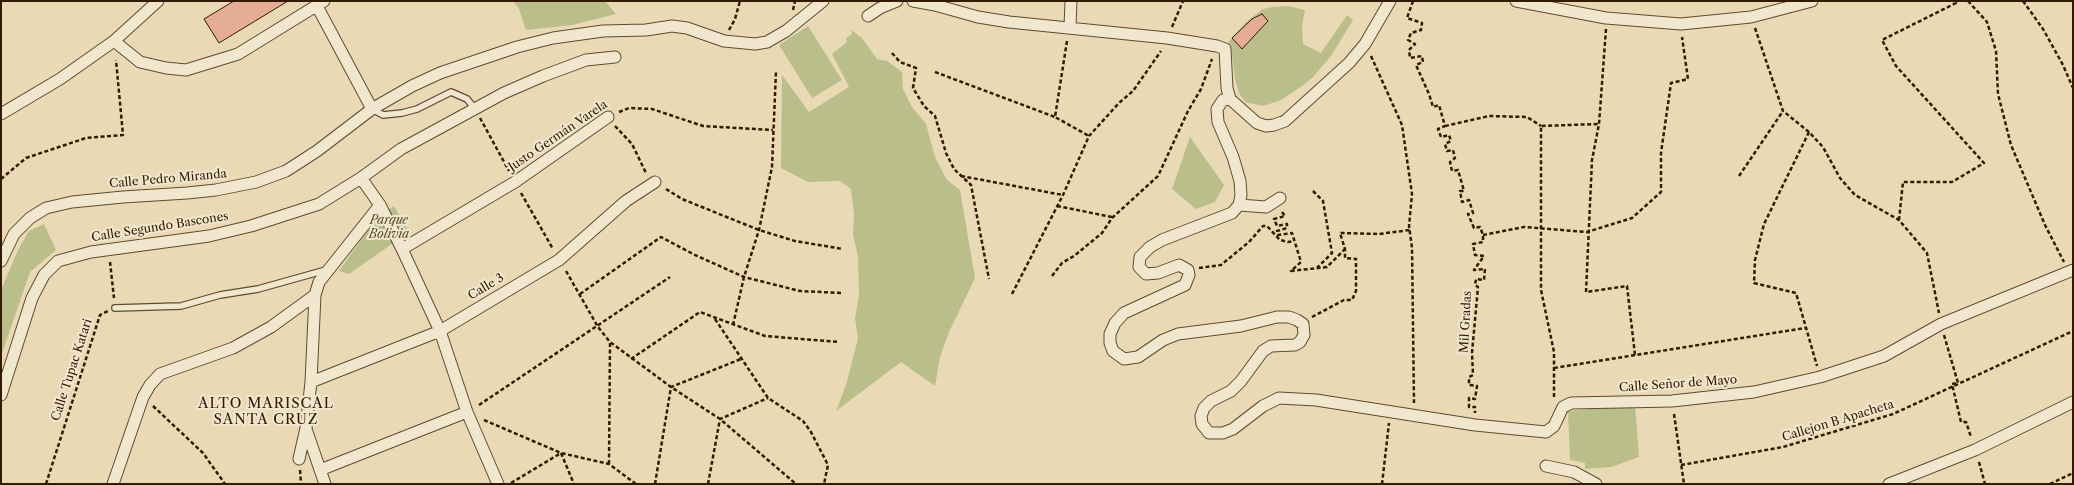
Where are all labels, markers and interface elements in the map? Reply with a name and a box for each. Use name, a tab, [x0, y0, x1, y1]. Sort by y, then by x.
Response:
street label: Justo Germán Varela	[506, 97, 610, 175]
street label: Calle Pedro Miranda	[109, 167, 227, 191]
street label: Calle Segundo Bascones	[90, 209, 230, 245]
park label: Parque Bolivia	[369, 214, 409, 242]
street label: Calle 3	[465, 271, 507, 303]
street label: Mil Gradas	[1457, 290, 1475, 354]
street label: Calle Tupac Katari	[49, 317, 95, 423]
street label: Calle Señor de Mayo	[1618, 373, 1738, 395]
district label: ALTO MARISCAL SANTA CRUZ	[196, 396, 336, 428]
street label: Callejon B Apacheta	[1780, 397, 1896, 445]

